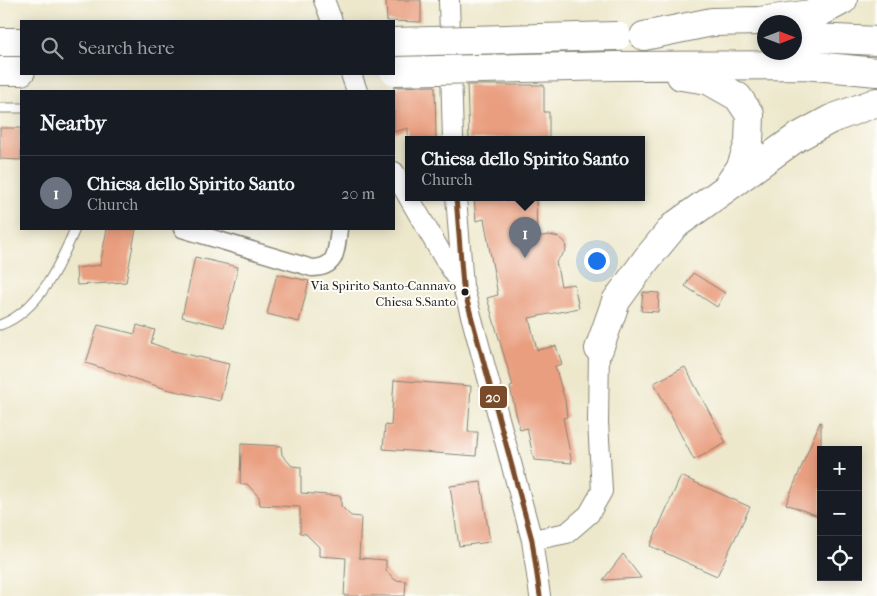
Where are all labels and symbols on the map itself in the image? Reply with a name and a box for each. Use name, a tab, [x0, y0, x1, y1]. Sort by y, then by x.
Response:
north arrow	[757, 15, 802, 60]
pin: 1	[509, 217, 541, 258]
your location	[584, 248, 610, 274]
place label: Via Spirito Santo-Cannavo Chiesa S.Santo	[310, 278, 456, 309]
marker: Via Spirito Santo-Cannavo Chiesa S.Santo	[460, 287, 470, 297]
line badge: 20	[479, 385, 508, 409]
text: 20	[486, 389, 501, 406]

